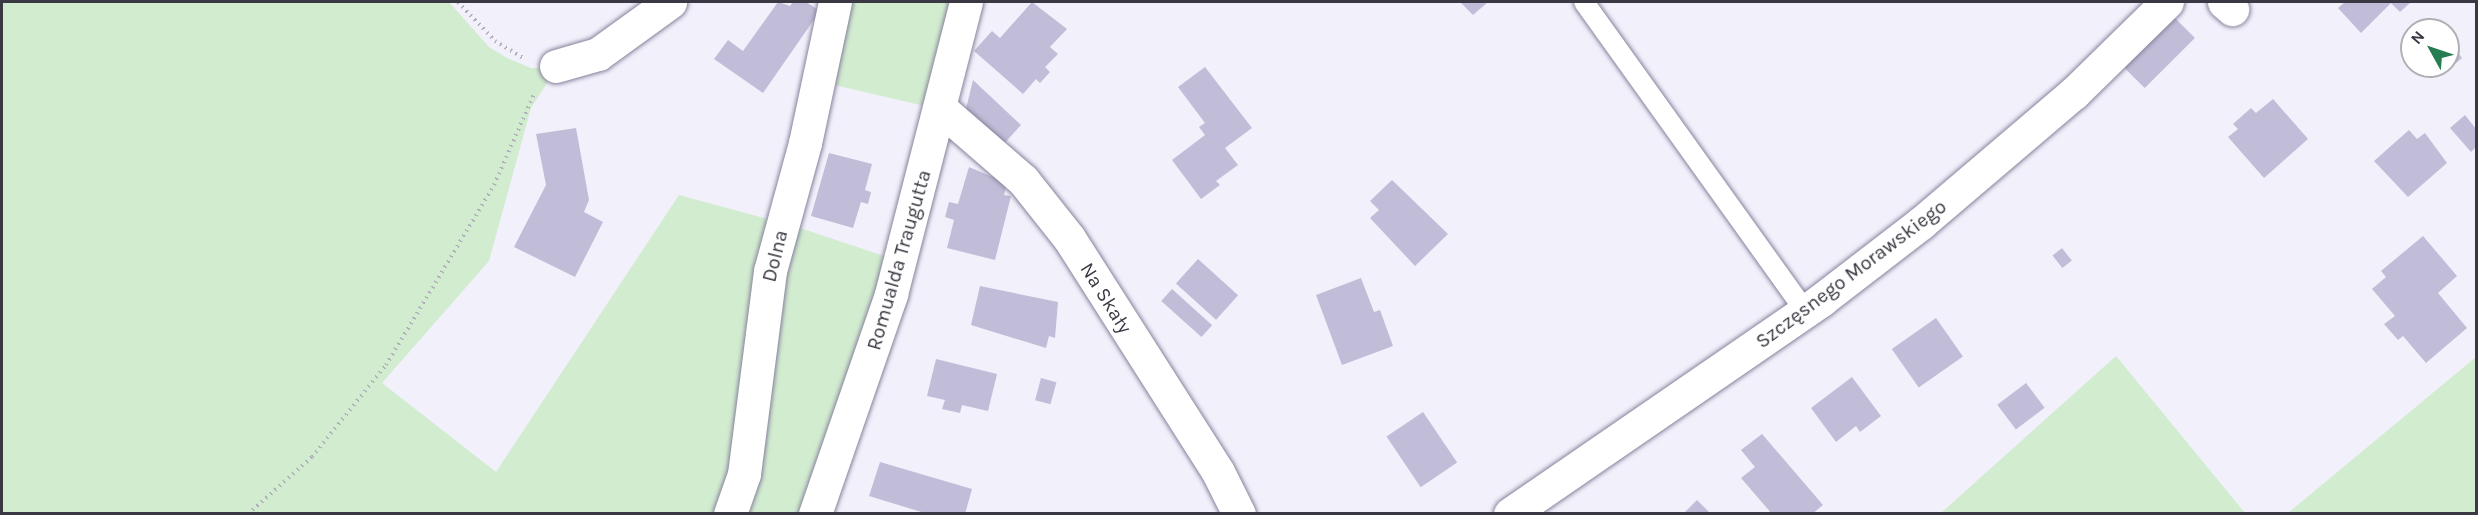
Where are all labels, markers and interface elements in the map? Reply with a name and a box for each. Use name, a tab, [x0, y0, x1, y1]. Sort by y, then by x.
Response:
north arrow	[2400, 18, 2460, 78]
text: N	[2406, 27, 2428, 48]
street label: Romualda Traugutta	[862, 167, 936, 353]
street label: Szczęsnego Morawskiego	[1751, 195, 1951, 353]
street label: Dolna	[757, 227, 793, 285]
street label: Na Skały	[1075, 258, 1137, 338]

